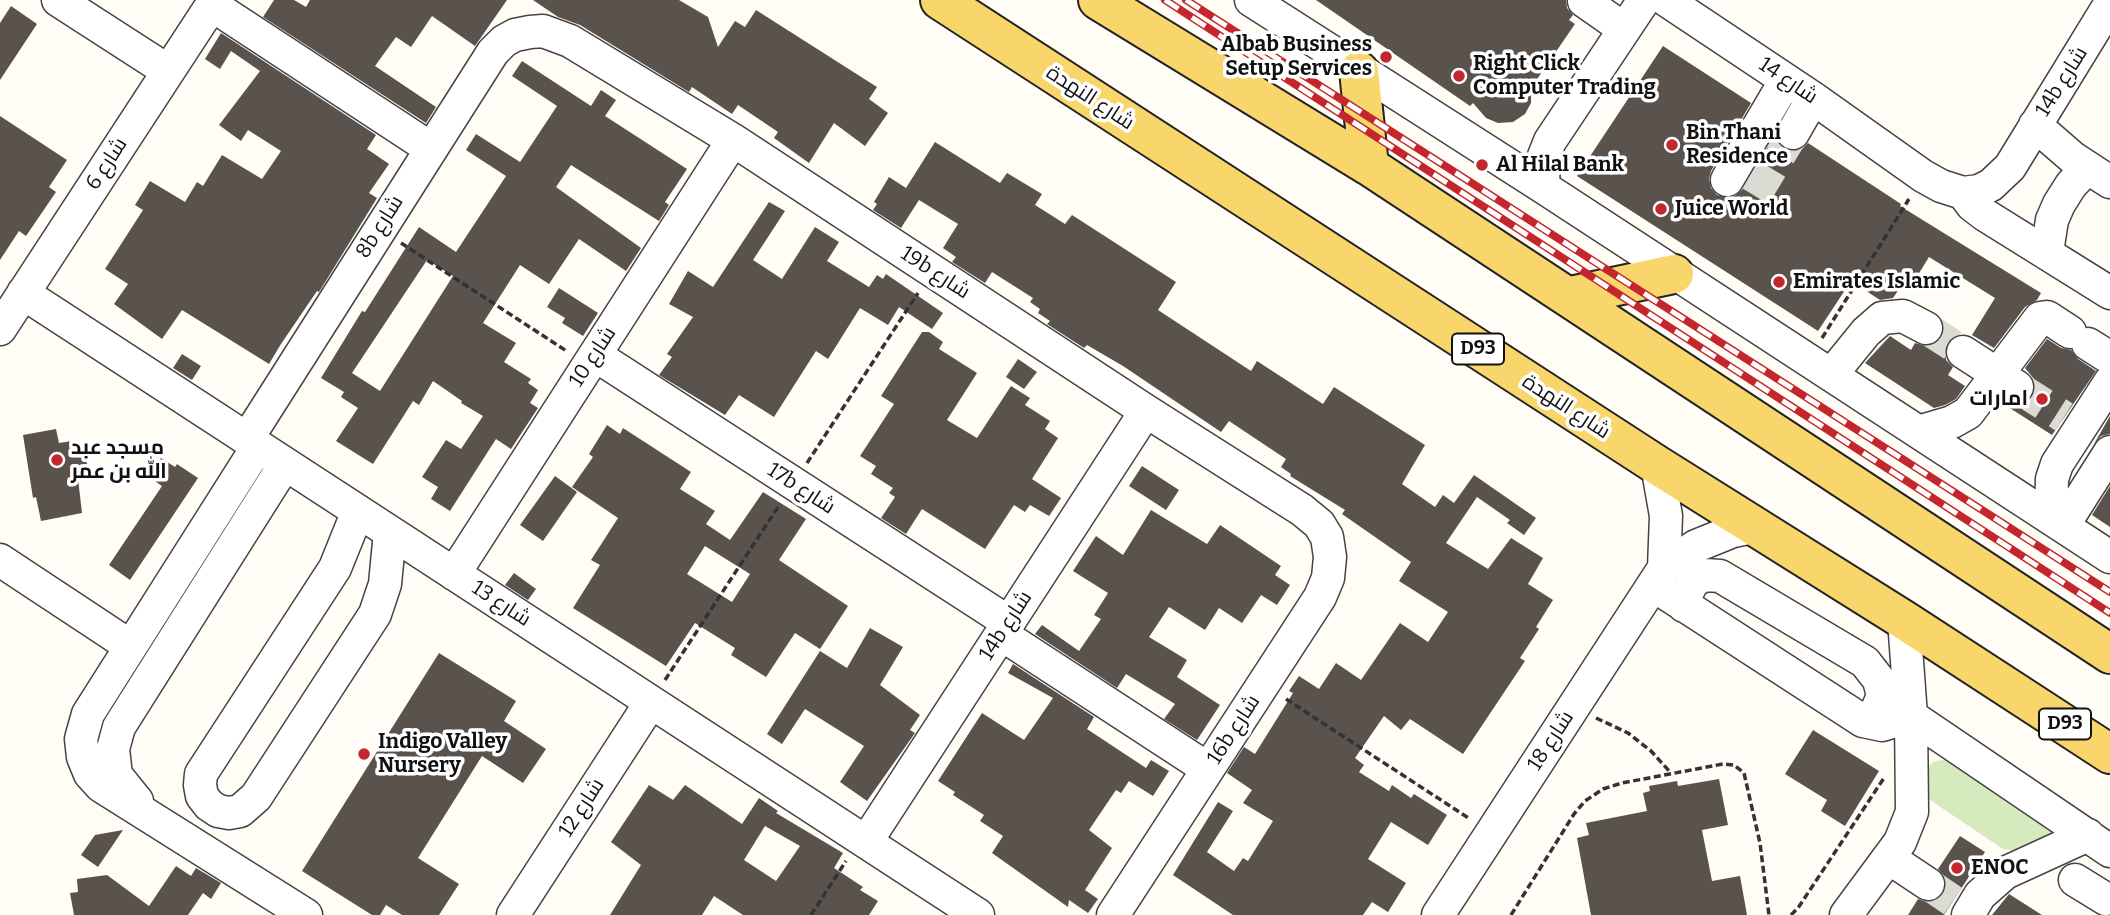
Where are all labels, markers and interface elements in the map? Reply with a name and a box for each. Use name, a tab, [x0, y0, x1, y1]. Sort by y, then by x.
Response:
place label: Albab Business Setup Services	[1221, 32, 1372, 82]
street label: 14b شارع	[2031, 42, 2093, 122]
marker: Albab Business Setup Services	[1378, 49, 1394, 65]
place label: Right Click Computer Trading	[1473, 51, 1656, 101]
street label: شارع 14	[1754, 52, 1822, 110]
street label: شارع النهدة	[1041, 60, 1139, 136]
marker: Right Click Computer Trading	[1451, 68, 1467, 84]
place label: Bin Thani Residence	[1686, 120, 1788, 170]
street label: شارع 6	[81, 133, 133, 195]
marker: Bin Thani Residence	[1664, 137, 1680, 153]
place label: Al Hilal Bank	[1496, 152, 1624, 178]
marker: Al Hilal Bank	[1474, 157, 1490, 173]
street label: 8b شارع	[351, 191, 409, 263]
place label: Juice World	[1675, 196, 1789, 222]
marker: Juice World	[1653, 201, 1669, 217]
street label: 19b شارع	[895, 241, 975, 305]
place label: Emirates Islamic	[1793, 269, 1960, 295]
marker: Emirates Islamic	[1771, 274, 1787, 290]
street label: شارع 10	[564, 322, 622, 392]
road number: D93	[1452, 334, 1504, 364]
street label: شارع النهدة	[1517, 369, 1615, 445]
place label: امارات	[1970, 386, 2028, 412]
marker: امارات	[2034, 391, 2050, 407]
place label: مسجد عبد الله بن عمر	[71, 435, 167, 485]
marker: مسجد عبد الله بن عمر	[49, 452, 65, 468]
street label: 17b شارع	[762, 458, 840, 520]
street label: شارع 13	[467, 576, 535, 632]
street label: 14b شارع	[974, 587, 1038, 665]
street label: 16b شارع	[1202, 690, 1266, 770]
street label: شارع 18	[1522, 706, 1580, 776]
road number: D93	[2039, 708, 2091, 740]
place label: Indigo Valley Nursery	[378, 729, 507, 779]
marker: Indigo Valley Nursery	[356, 746, 372, 762]
street label: شارع 12	[554, 774, 610, 842]
place label: ENOC	[1971, 855, 2029, 881]
marker: ENOC	[1949, 860, 1965, 876]

